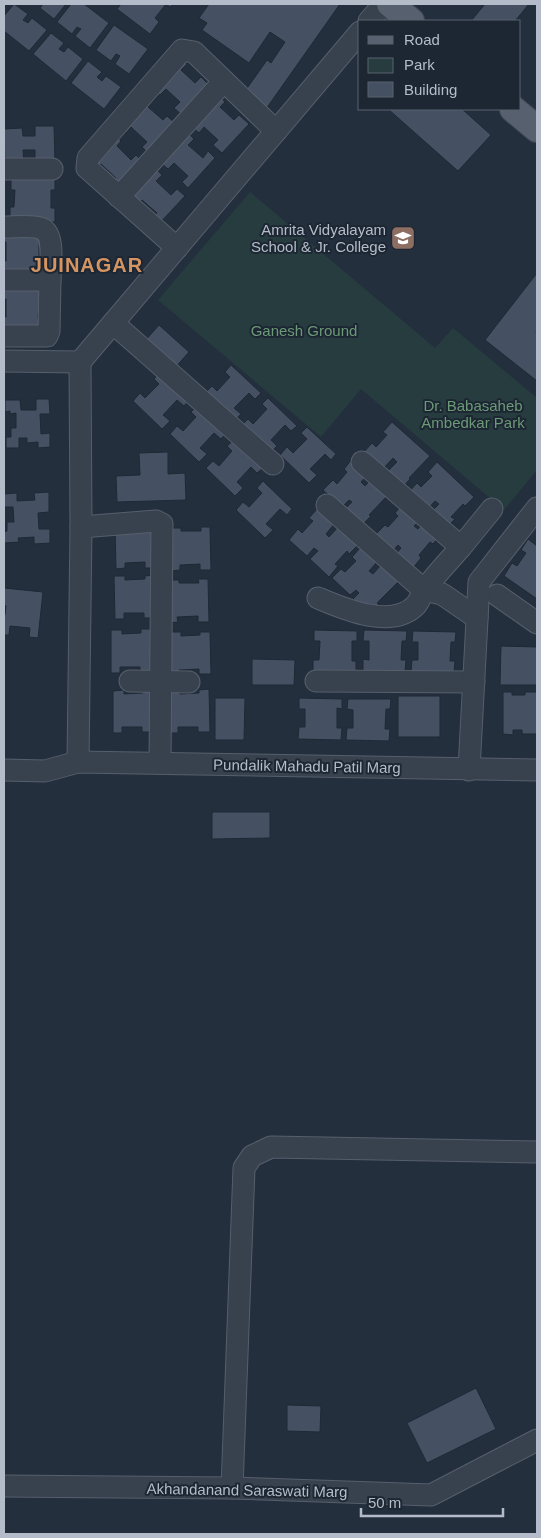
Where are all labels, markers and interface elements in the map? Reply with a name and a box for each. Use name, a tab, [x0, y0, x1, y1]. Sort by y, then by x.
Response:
legend	[358, 20, 521, 110]
text: Road	[404, 31, 440, 48]
text: Park	[404, 56, 435, 73]
text: Building	[404, 81, 457, 98]
place label: Amrita Vidyalayam School & Jr. College	[251, 221, 386, 255]
school or university icon: Amrita Vidyalayam School & Jr. College	[390, 225, 416, 251]
district label: JUINAGAR	[31, 254, 143, 276]
park label: Ganesh Ground	[251, 322, 357, 339]
park label: Dr. Babasaheb Ambedkar Park	[421, 397, 525, 431]
street label: Pundalik Mahadu Patil Marg	[213, 756, 401, 776]
street label: Akhandanand Saraswati Marg	[146, 1480, 348, 1500]
scale bar	[361, 1486, 504, 1518]
text: 50 m	[368, 1494, 401, 1511]

